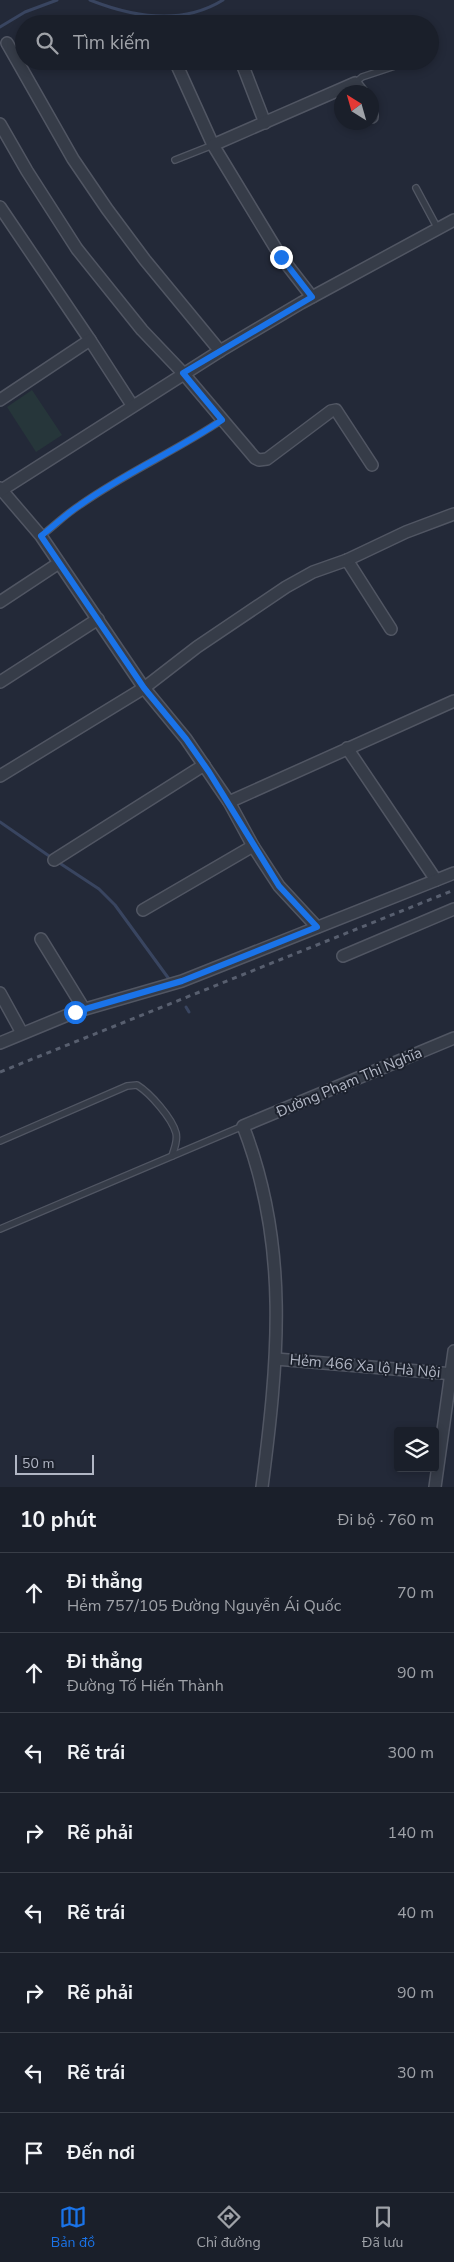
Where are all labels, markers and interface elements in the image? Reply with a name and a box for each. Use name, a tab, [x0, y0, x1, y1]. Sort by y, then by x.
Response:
search box	[15, 15, 439, 70]
icon: search	[33, 29, 61, 57]
text: Tìm kiếm	[73, 30, 150, 56]
north arrow	[334, 85, 379, 130]
route end	[270, 246, 293, 269]
route start	[64, 1001, 87, 1024]
street label: Đường Phạm Thị Nghĩa	[272, 1042, 425, 1122]
street label: Hẻm 466 Xa lộ Hà Nội	[289, 1349, 441, 1383]
map controls	[394, 1427, 439, 1472]
button: layers	[394, 1427, 439, 1472]
scale bar	[15, 1452, 94, 1475]
text: 50 m	[22, 1454, 54, 1473]
text: 10 phút	[20, 1506, 96, 1534]
text: Đi bộ · 760 m	[338, 1509, 434, 1531]
text: Đi thẳng	[67, 1569, 143, 1595]
icon: ahead	[20, 1579, 48, 1607]
text: 70 m	[397, 1582, 434, 1604]
text: Hẻm 757/105 Đường Nguyễn Ái Quốc	[67, 1595, 341, 1617]
text: Đi thẳng	[67, 1649, 143, 1675]
icon: ahead	[20, 1659, 48, 1687]
text: 90 m	[397, 1662, 434, 1684]
text: Đường Tố Hiến Thành	[67, 1675, 224, 1697]
icon: left	[20, 1739, 48, 1767]
text: Rẽ trái	[67, 1740, 125, 1766]
text: 300 m	[387, 1742, 434, 1764]
icon: right	[20, 1819, 48, 1847]
text: Rẽ phải	[67, 1820, 133, 1846]
text: 140 m	[387, 1822, 434, 1844]
icon: left	[20, 1899, 48, 1927]
text: Rẽ trái	[67, 1900, 125, 1926]
text: 40 m	[397, 1902, 434, 1924]
icon: right	[20, 1979, 48, 2007]
text: Rẽ phải	[67, 1980, 133, 2006]
text: 90 m	[397, 1982, 434, 2004]
icon: left	[20, 2059, 48, 2087]
text: Rẽ trái	[67, 2060, 125, 2086]
text: 30 m	[397, 2062, 434, 2084]
icon: arrive	[20, 2139, 48, 2167]
text: Đến nơi	[67, 2140, 135, 2166]
tab: Bản đồ	[51, 2203, 95, 2252]
tab: Chỉ đường	[196, 2203, 261, 2252]
tab: Đã lưu	[362, 2203, 403, 2252]

